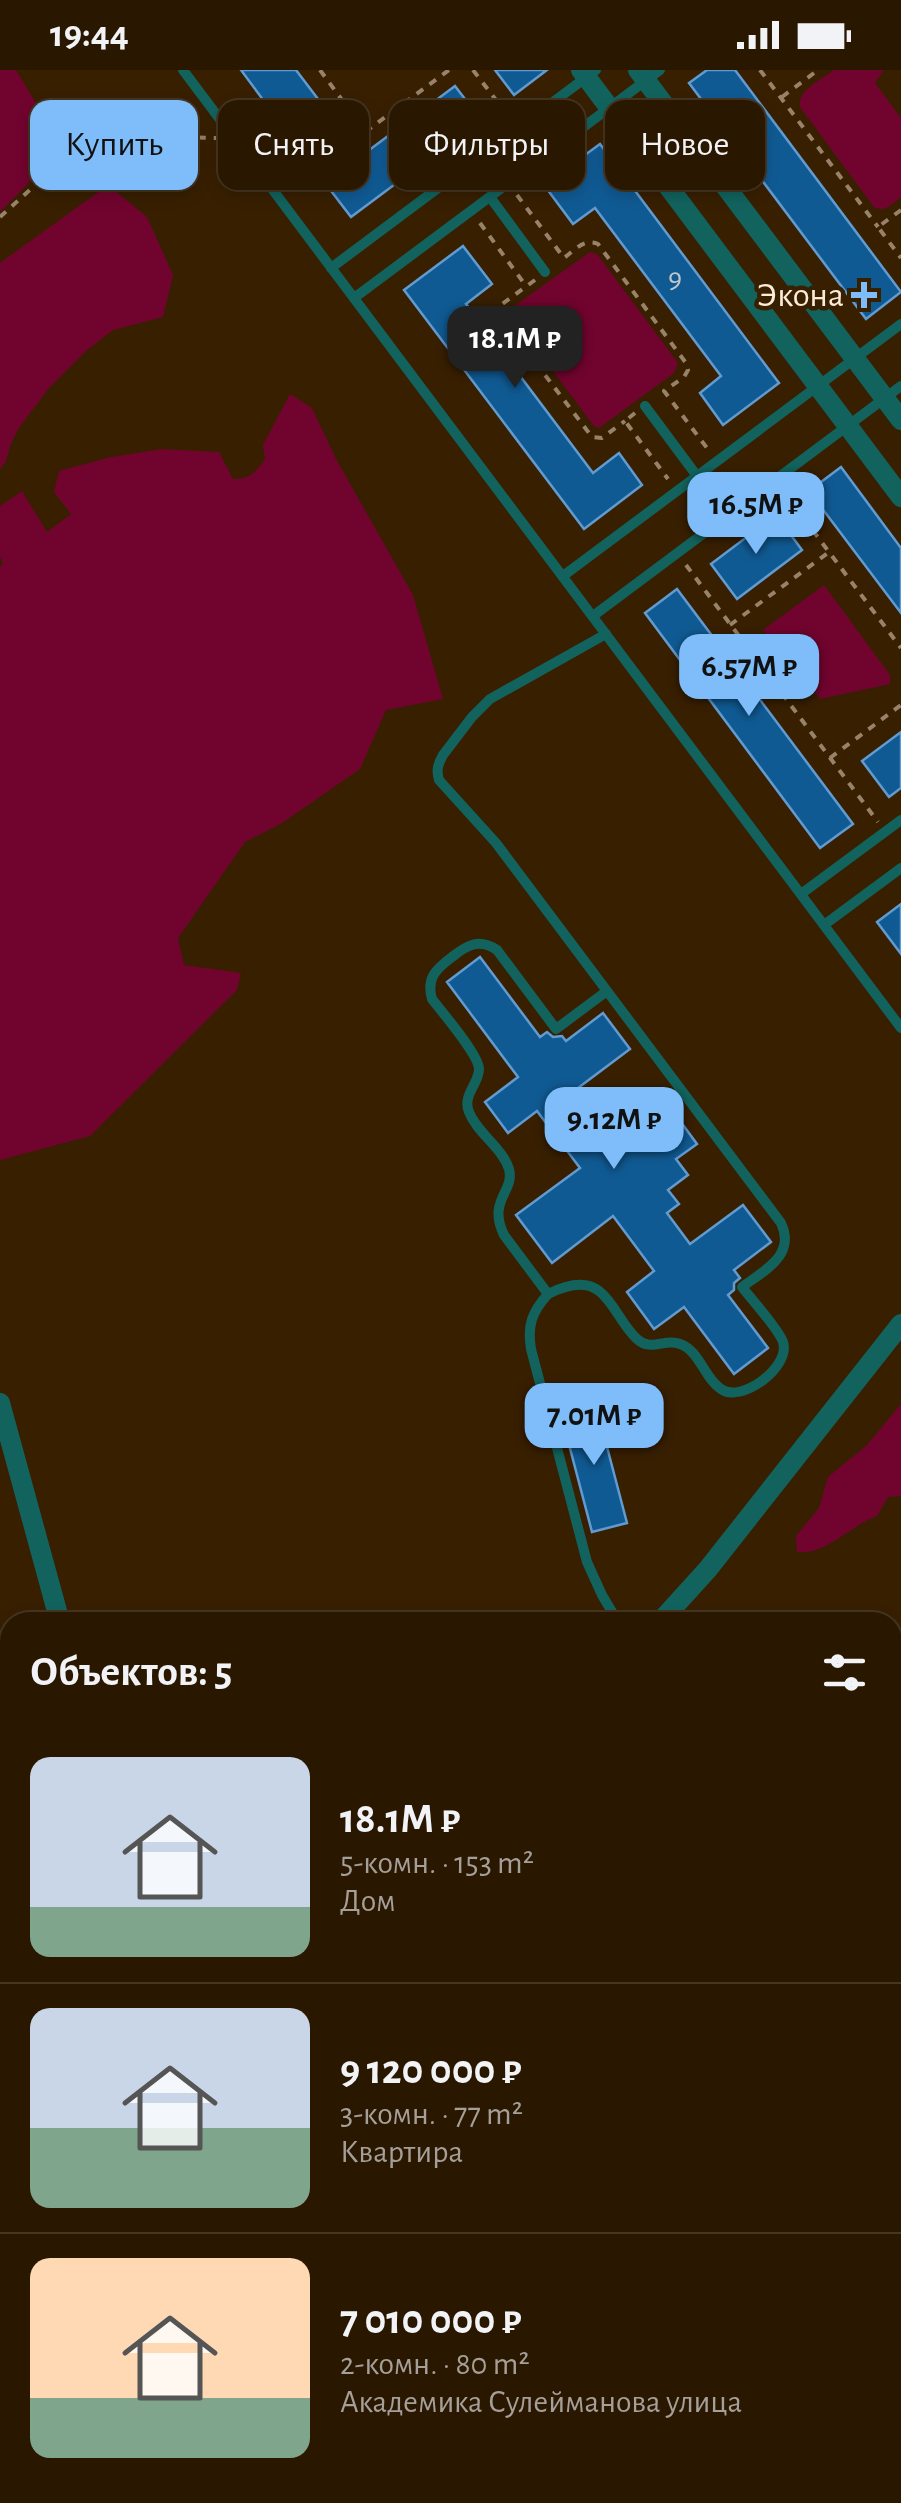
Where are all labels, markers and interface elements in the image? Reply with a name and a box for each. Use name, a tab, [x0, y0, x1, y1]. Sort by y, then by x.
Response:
text: 19:44	[50, 16, 129, 54]
chip: Купить	[30, 100, 198, 190]
chip: Снять	[218, 100, 369, 190]
chip: Фильтры	[389, 100, 585, 190]
chip: Новое	[605, 100, 765, 190]
house number: 9	[668, 264, 682, 294]
place label: Экона	[757, 278, 844, 313]
marker: Экона	[853, 284, 875, 306]
pin: 18.1M ₽	[423, 306, 607, 391]
text: 18.1M ₽	[469, 322, 561, 354]
pin: 16.5M ₽	[664, 472, 848, 557]
text: 16.5M ₽	[709, 488, 803, 520]
pin: 6.57M ₽	[657, 634, 841, 719]
text: 6.57M ₽	[701, 650, 797, 682]
pin: 9.12M ₽	[522, 1087, 706, 1172]
text: 9.12M ₽	[567, 1103, 661, 1135]
pin: 7.01M ₽	[502, 1383, 686, 1468]
text: 7.01M ₽	[547, 1399, 641, 1431]
icon: filters	[817, 1645, 872, 1700]
text: Объектов: 5	[30, 1651, 232, 1693]
icon: home	[110, 1797, 230, 1917]
text: 18.1M ₽	[340, 1798, 460, 1840]
text: 5-комн. · 153 m²	[340, 1847, 534, 1879]
text: Дом	[340, 1885, 396, 1917]
icon: home	[110, 2048, 230, 2168]
text: 9 120 000 ₽	[340, 2049, 521, 2091]
text: 3-комн. · 77 m²	[340, 2098, 523, 2130]
text: Квартира	[340, 2136, 463, 2168]
icon: home	[110, 2298, 230, 2418]
text: 7 010 000 ₽	[340, 2299, 521, 2341]
text: 2-комн. · 80 m²	[340, 2348, 530, 2380]
text: Академика Сулейманова улица	[340, 2386, 742, 2418]

